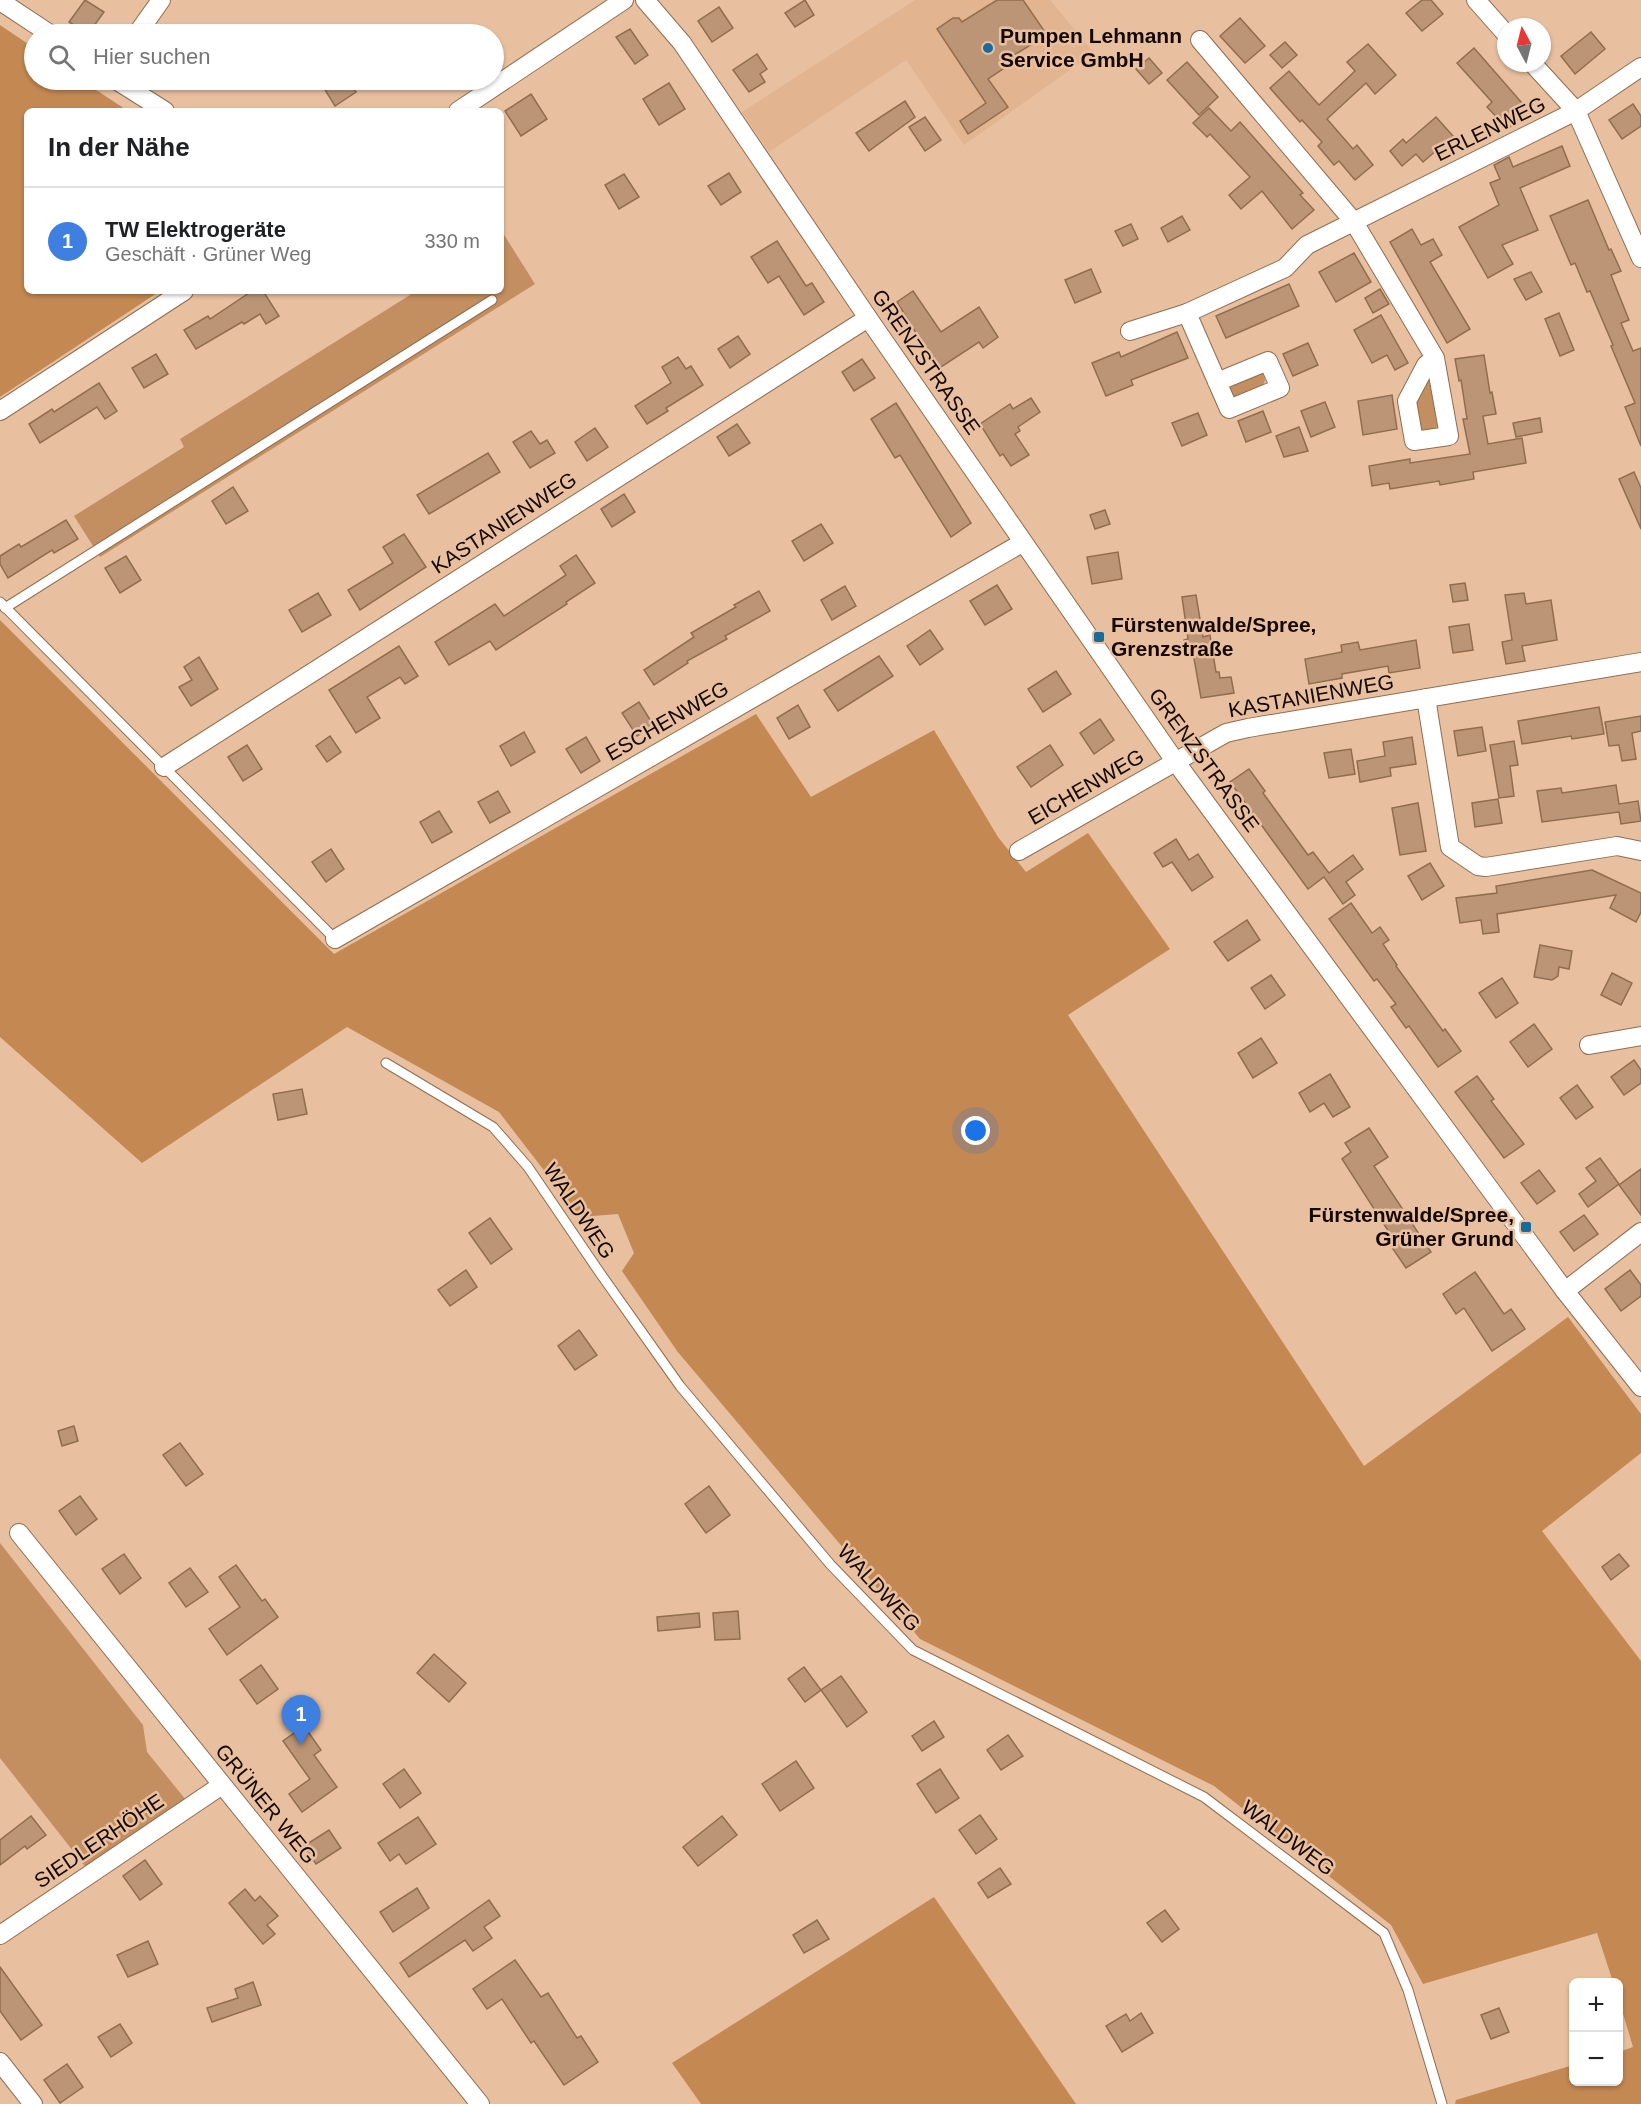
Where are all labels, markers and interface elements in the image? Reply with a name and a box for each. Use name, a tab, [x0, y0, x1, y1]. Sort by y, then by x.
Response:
north arrow	[1497, 18, 1551, 72]
search box	[24, 24, 504, 90]
place label: Pumpen Lehmann Service GmbH	[1000, 24, 1182, 71]
icon: search	[45, 41, 78, 74]
marker: Pumpen Lehmann Service GmbH	[981, 41, 995, 55]
text: Hier suchen	[93, 44, 210, 69]
street label: ERLENWEG	[1431, 92, 1549, 165]
text: In der Nähe	[48, 132, 190, 162]
text: TW Elektrogeräte	[105, 217, 286, 242]
text: 1	[62, 230, 73, 252]
text: 330 m	[424, 230, 480, 252]
text: Geschäft · Grüner Weg	[105, 243, 311, 265]
street label: GRENZSTRASSE	[868, 285, 985, 439]
street label: KASTANIENWEG	[427, 467, 580, 578]
place label: Fürstenwalde/Spree, Grenzstraße	[1111, 613, 1316, 660]
marker: Fürstenwalde/Spree, Grenzstraße	[1092, 630, 1106, 644]
street label: KASTANIENWEG	[1226, 670, 1395, 721]
street label: ESCHENWEG	[601, 676, 732, 765]
street label: GRENZSTRASSE	[1145, 684, 1264, 836]
street label: EICHENWEG	[1024, 744, 1148, 829]
your location	[961, 1116, 990, 1145]
street label: WALDWEG	[539, 1159, 620, 1263]
place label: Fürstenwalde/Spree, Grüner Grund	[1309, 1203, 1514, 1250]
marker: Fürstenwalde/Spree, Grüner Grund	[1519, 1220, 1533, 1234]
street label: WALDWEG	[833, 1540, 925, 1636]
pin: 1	[282, 1696, 320, 1745]
street label: GRÜNER WEG	[211, 1739, 322, 1868]
street label: SIEDLERHÖHE	[30, 1789, 168, 1892]
street label: WALDWEG	[1237, 1795, 1339, 1880]
map controls	[1569, 1978, 1623, 2086]
button: +	[1569, 1978, 1623, 2032]
button: −	[1569, 2032, 1623, 2086]

